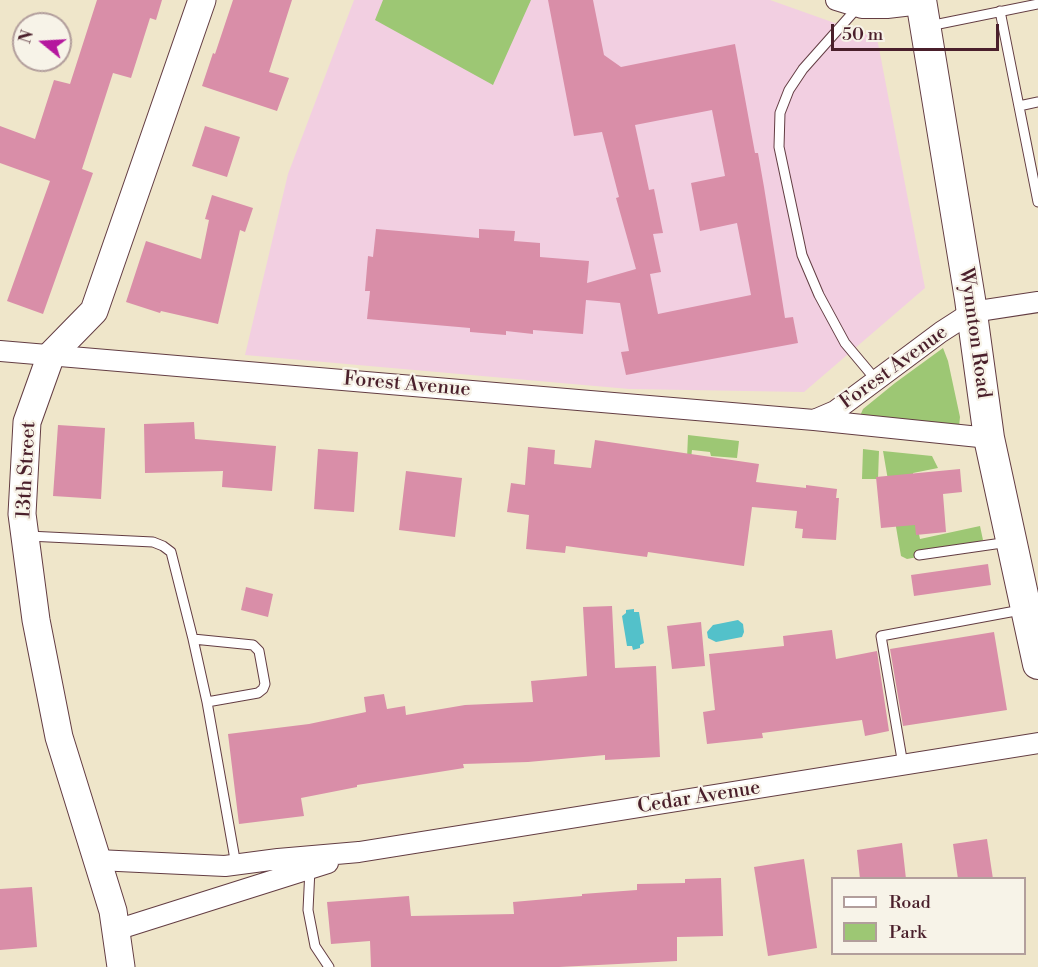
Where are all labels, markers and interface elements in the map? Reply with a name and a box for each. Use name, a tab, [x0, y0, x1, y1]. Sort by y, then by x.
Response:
north arrow	[12, 12, 72, 72]
scale bar	[834, 12, 1002, 50]
text: 50 m	[842, 23, 883, 46]
text: N	[15, 28, 38, 46]
street label: Wynnton Road	[953, 266, 995, 400]
street label: Forest Avenue	[835, 321, 953, 415]
street label: Forest Avenue	[342, 367, 472, 403]
street label: 13th Street	[12, 421, 42, 519]
street label: Cedar Avenue	[636, 776, 762, 820]
legend	[831, 877, 1026, 955]
text: Road	[889, 891, 931, 914]
text: Park	[889, 921, 926, 944]

